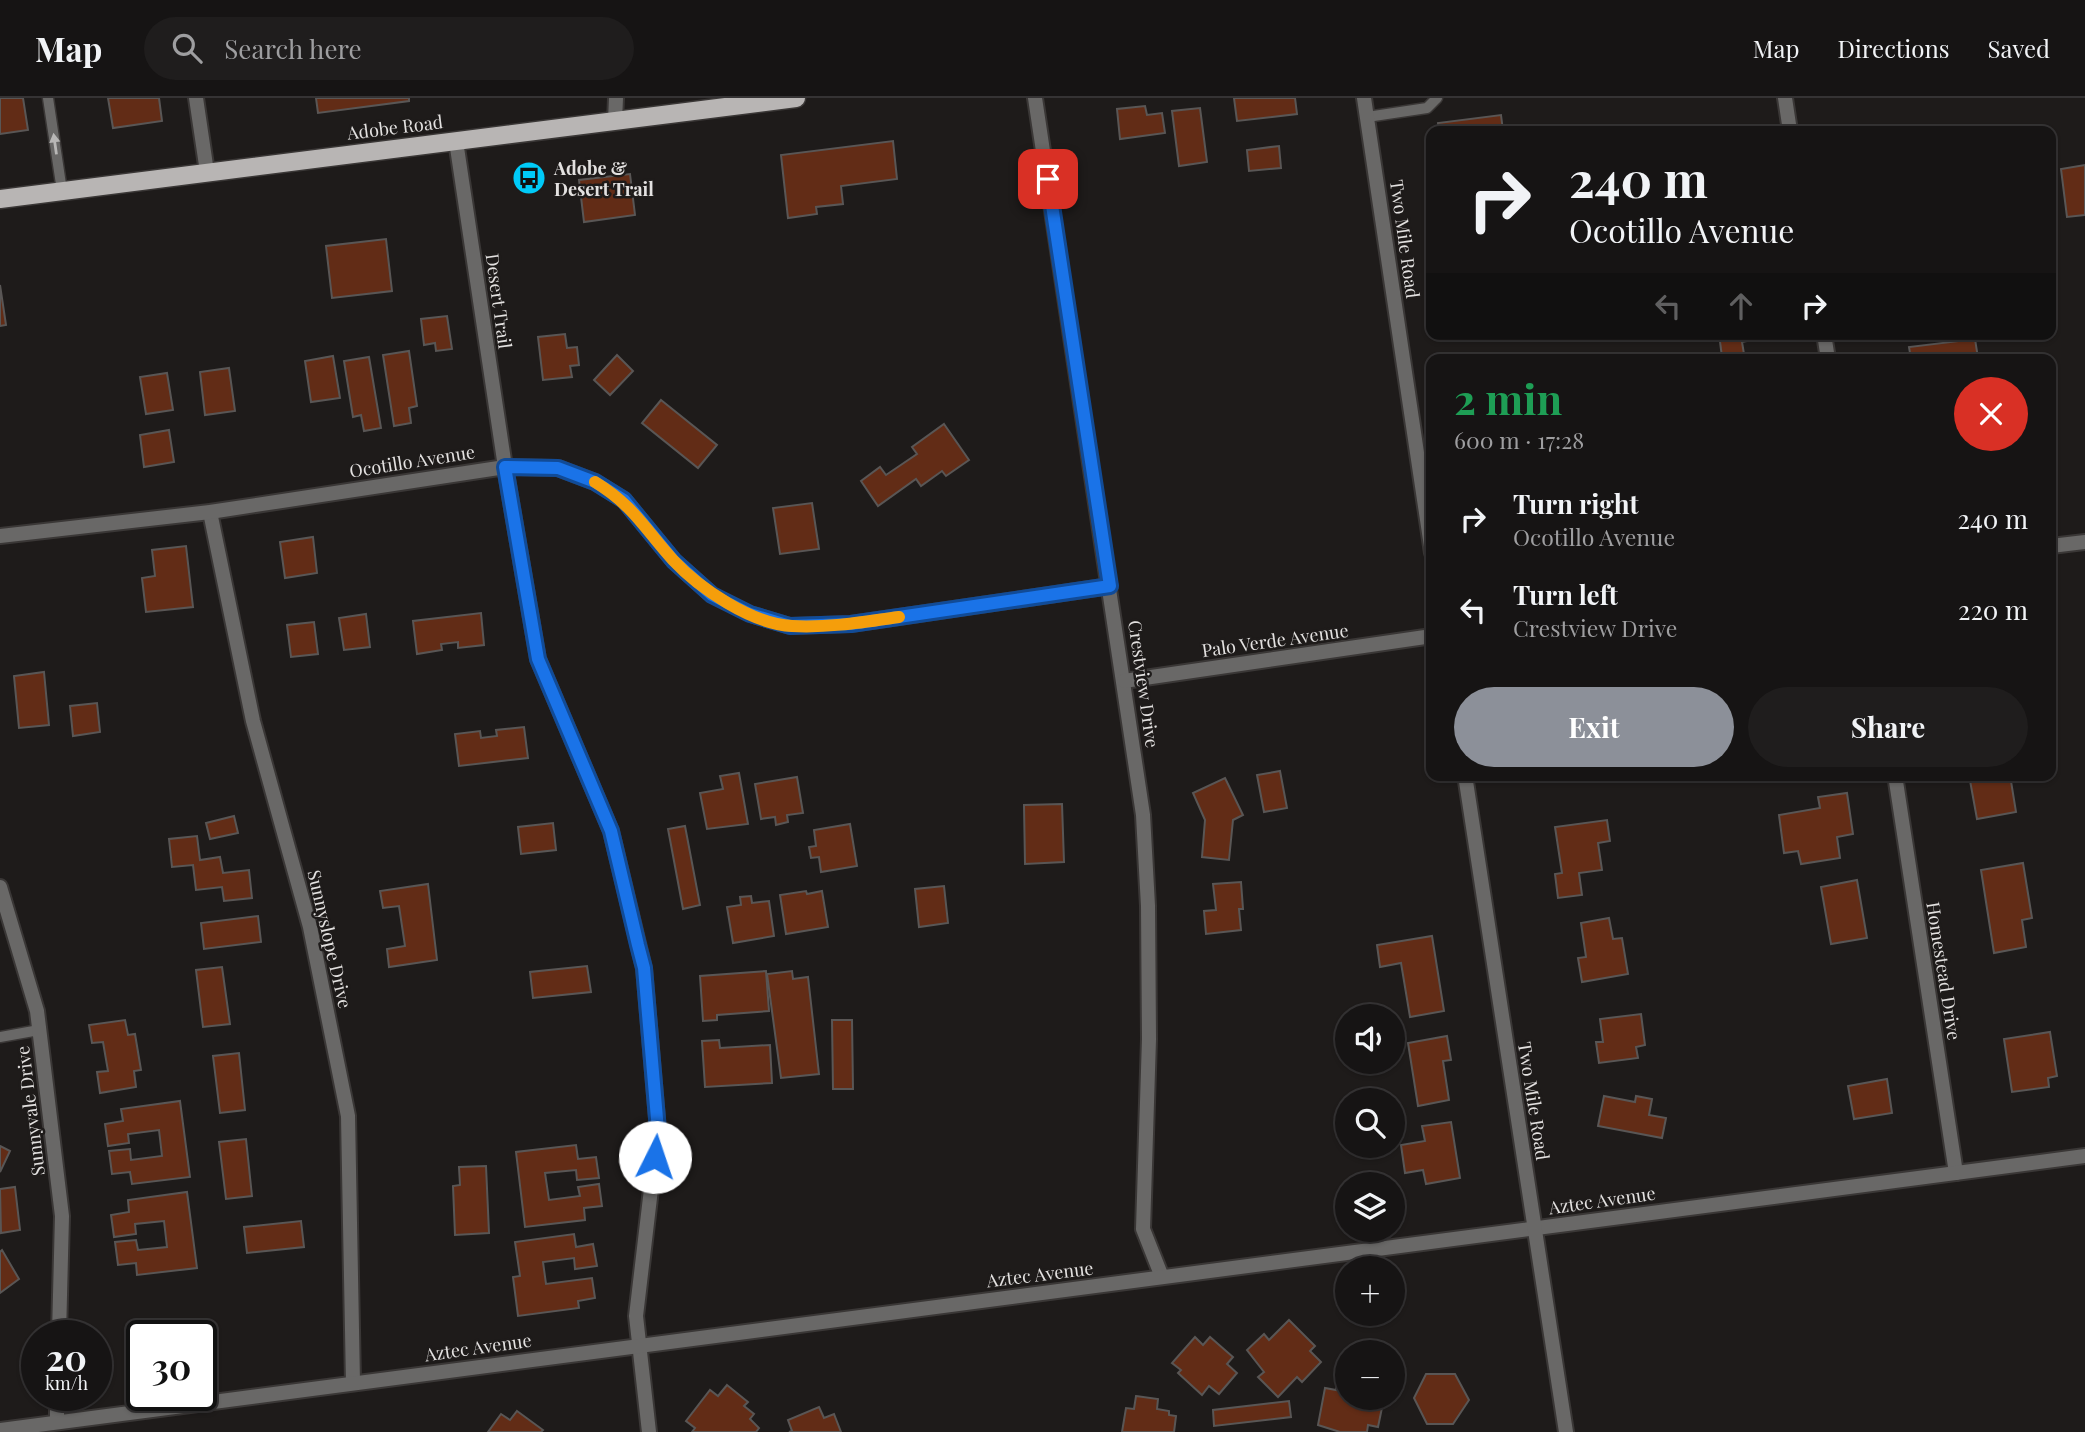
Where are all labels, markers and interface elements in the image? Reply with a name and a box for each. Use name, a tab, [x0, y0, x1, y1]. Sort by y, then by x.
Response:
search box	[144, 17, 634, 80]
text: Map	[35, 26, 102, 70]
icon: search	[168, 29, 206, 67]
text: Search here	[224, 31, 362, 66]
text: Map	[1753, 32, 1799, 64]
text: Directions	[1837, 32, 1950, 64]
text: Saved	[1988, 32, 2050, 64]
street label: Adobe Road	[345, 109, 445, 145]
one-way arrow	[49, 133, 60, 155]
text: 240 m	[1569, 145, 1708, 210]
pin	[1018, 149, 1078, 209]
icon: right	[1454, 154, 1545, 245]
place label: Adobe & Desert Trail	[553, 156, 654, 201]
bus stop icon: Adobe & Desert Trail	[510, 159, 548, 197]
icon: arrive	[1029, 160, 1067, 198]
street label: Two Mile Road	[1385, 178, 1425, 300]
text: Ocotillo Avenue	[1569, 208, 1795, 251]
street label: Desert Trail	[480, 252, 518, 350]
icon: left	[1649, 287, 1687, 325]
icon: ahead	[1722, 287, 1760, 325]
icon: right	[1795, 287, 1833, 325]
text: 2 min	[1454, 370, 1562, 426]
button: close	[1954, 377, 2028, 451]
text: 600 m · 17:28	[1454, 424, 1584, 455]
street label: Ocotillo Avenue	[347, 439, 477, 483]
text: Turn right	[1513, 486, 1639, 521]
icon: right	[1454, 500, 1492, 538]
text: 240 m	[1958, 501, 2028, 536]
text: Ocotillo Avenue	[1513, 521, 1675, 552]
text: Turn left	[1513, 577, 1618, 612]
icon: left	[1454, 591, 1492, 629]
text: 220 m	[1958, 592, 2028, 627]
text: Crestview Drive	[1513, 612, 1677, 643]
street label: Palo Verde Avenue	[1200, 618, 1350, 662]
street label: Crestview Drive	[1123, 619, 1165, 749]
button: Exit	[1454, 687, 1734, 767]
button: Share	[1748, 687, 2028, 767]
street label: Sunnyslope Drive	[302, 867, 358, 1011]
street label: Homestead Drive	[1921, 900, 1967, 1042]
map controls	[1335, 1004, 1405, 1410]
button: sound	[1335, 1004, 1405, 1074]
street label: Two Mile Road	[1513, 1040, 1555, 1163]
street label: Sunnyvale Drive	[10, 1045, 50, 1177]
button: search	[1335, 1088, 1405, 1158]
position arrow	[618, 1120, 692, 1194]
button: layers	[1335, 1172, 1405, 1242]
street label: Aztec Avenue	[1546, 1181, 1657, 1219]
street label: Aztec Avenue	[984, 1256, 1095, 1293]
button: +	[1335, 1256, 1405, 1326]
speed limit sign: 30	[126, 1320, 217, 1411]
street label: Aztec Avenue	[422, 1328, 533, 1366]
text: 20	[46, 1333, 87, 1380]
button: −	[1335, 1340, 1405, 1410]
text: km/h	[45, 1371, 88, 1395]

